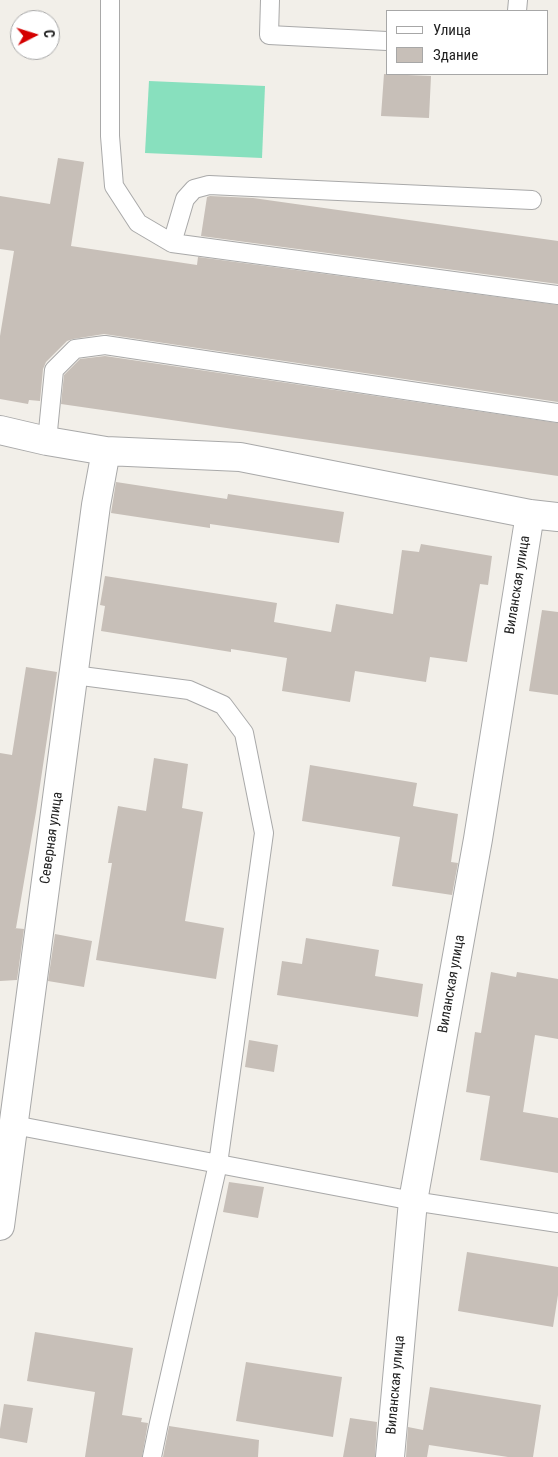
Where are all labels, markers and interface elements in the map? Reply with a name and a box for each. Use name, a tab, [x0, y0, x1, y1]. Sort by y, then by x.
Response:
north arrow	[10, 10, 60, 60]
legend	[386, 10, 548, 75]
text: Улица	[433, 21, 471, 39]
text: С	[41, 29, 57, 38]
text: Здание	[433, 46, 478, 64]
street label: Виланская улица	[502, 535, 534, 635]
street label: Северная улица	[37, 791, 67, 885]
street label: Виланская улица	[435, 934, 469, 1034]
street label: Виланская улица	[383, 1335, 409, 1435]

